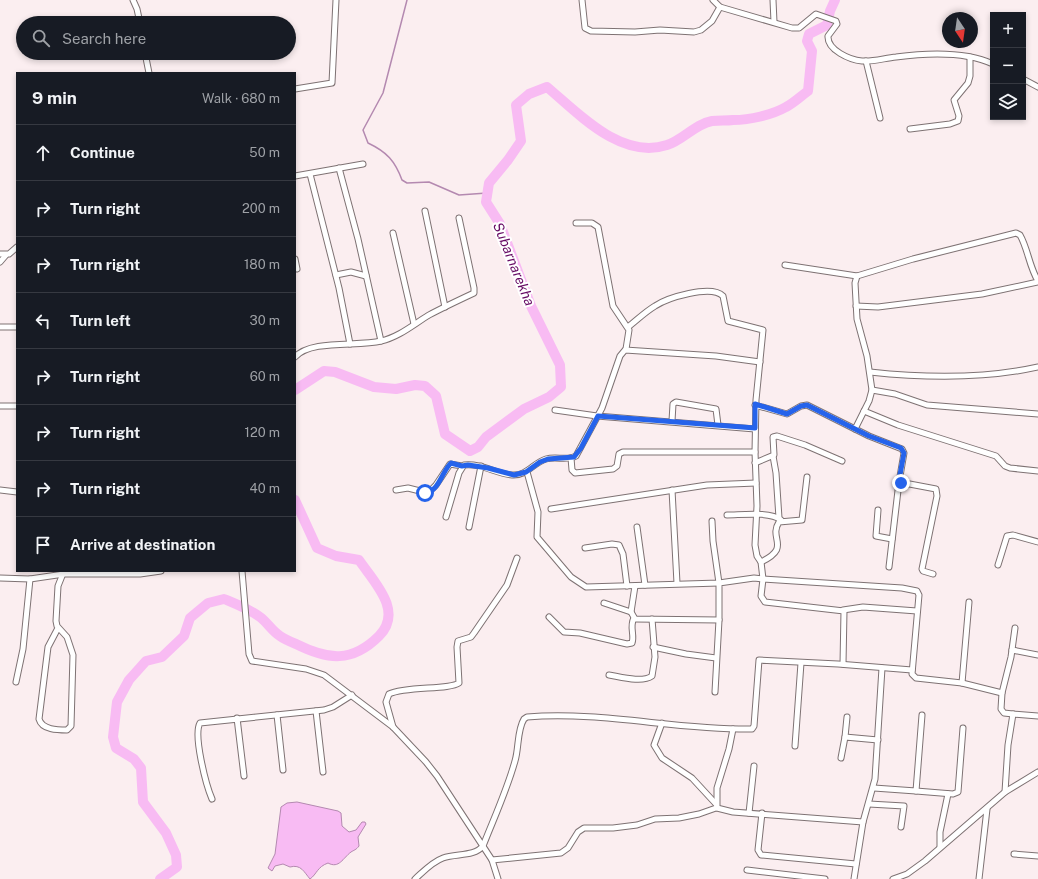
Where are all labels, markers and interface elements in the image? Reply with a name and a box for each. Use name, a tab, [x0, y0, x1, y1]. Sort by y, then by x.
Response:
north arrow	[942, 12, 978, 48]
map controls	[990, 12, 1026, 120]
button: +	[990, 12, 1026, 48]
search box	[16, 16, 296, 60]
icon: search	[30, 27, 52, 49]
text: Search here	[62, 30, 146, 47]
button: −	[990, 48, 1026, 84]
button: layers	[990, 84, 1026, 120]
text: 9 min	[32, 88, 77, 108]
text: Walk · 680 m	[202, 91, 280, 106]
icon: ahead	[32, 142, 54, 164]
text: Continue	[70, 144, 135, 161]
text: 50 m	[249, 145, 280, 160]
icon: right	[32, 198, 54, 220]
text: Turn right	[70, 200, 140, 217]
text: 200 m	[242, 201, 280, 216]
water label: Subarnarekha	[490, 220, 538, 308]
icon: right	[32, 254, 54, 276]
text: Turn right	[70, 256, 140, 273]
text: 180 m	[244, 257, 280, 272]
icon: left	[32, 310, 54, 332]
text: Turn left	[70, 312, 131, 329]
text: 30 m	[250, 313, 280, 328]
icon: right	[32, 366, 54, 388]
text: Turn right	[70, 368, 140, 385]
text: 60 m	[250, 369, 280, 384]
icon: right	[32, 422, 54, 444]
text: Turn right	[70, 424, 140, 441]
text: 120 m	[245, 425, 280, 440]
route end	[892, 474, 910, 492]
icon: right	[32, 478, 54, 500]
text: Turn right	[70, 480, 140, 497]
text: 40 m	[249, 481, 280, 496]
route start	[416, 484, 434, 502]
icon: arrive	[32, 534, 54, 556]
text: Arrive at destination	[70, 536, 215, 553]

